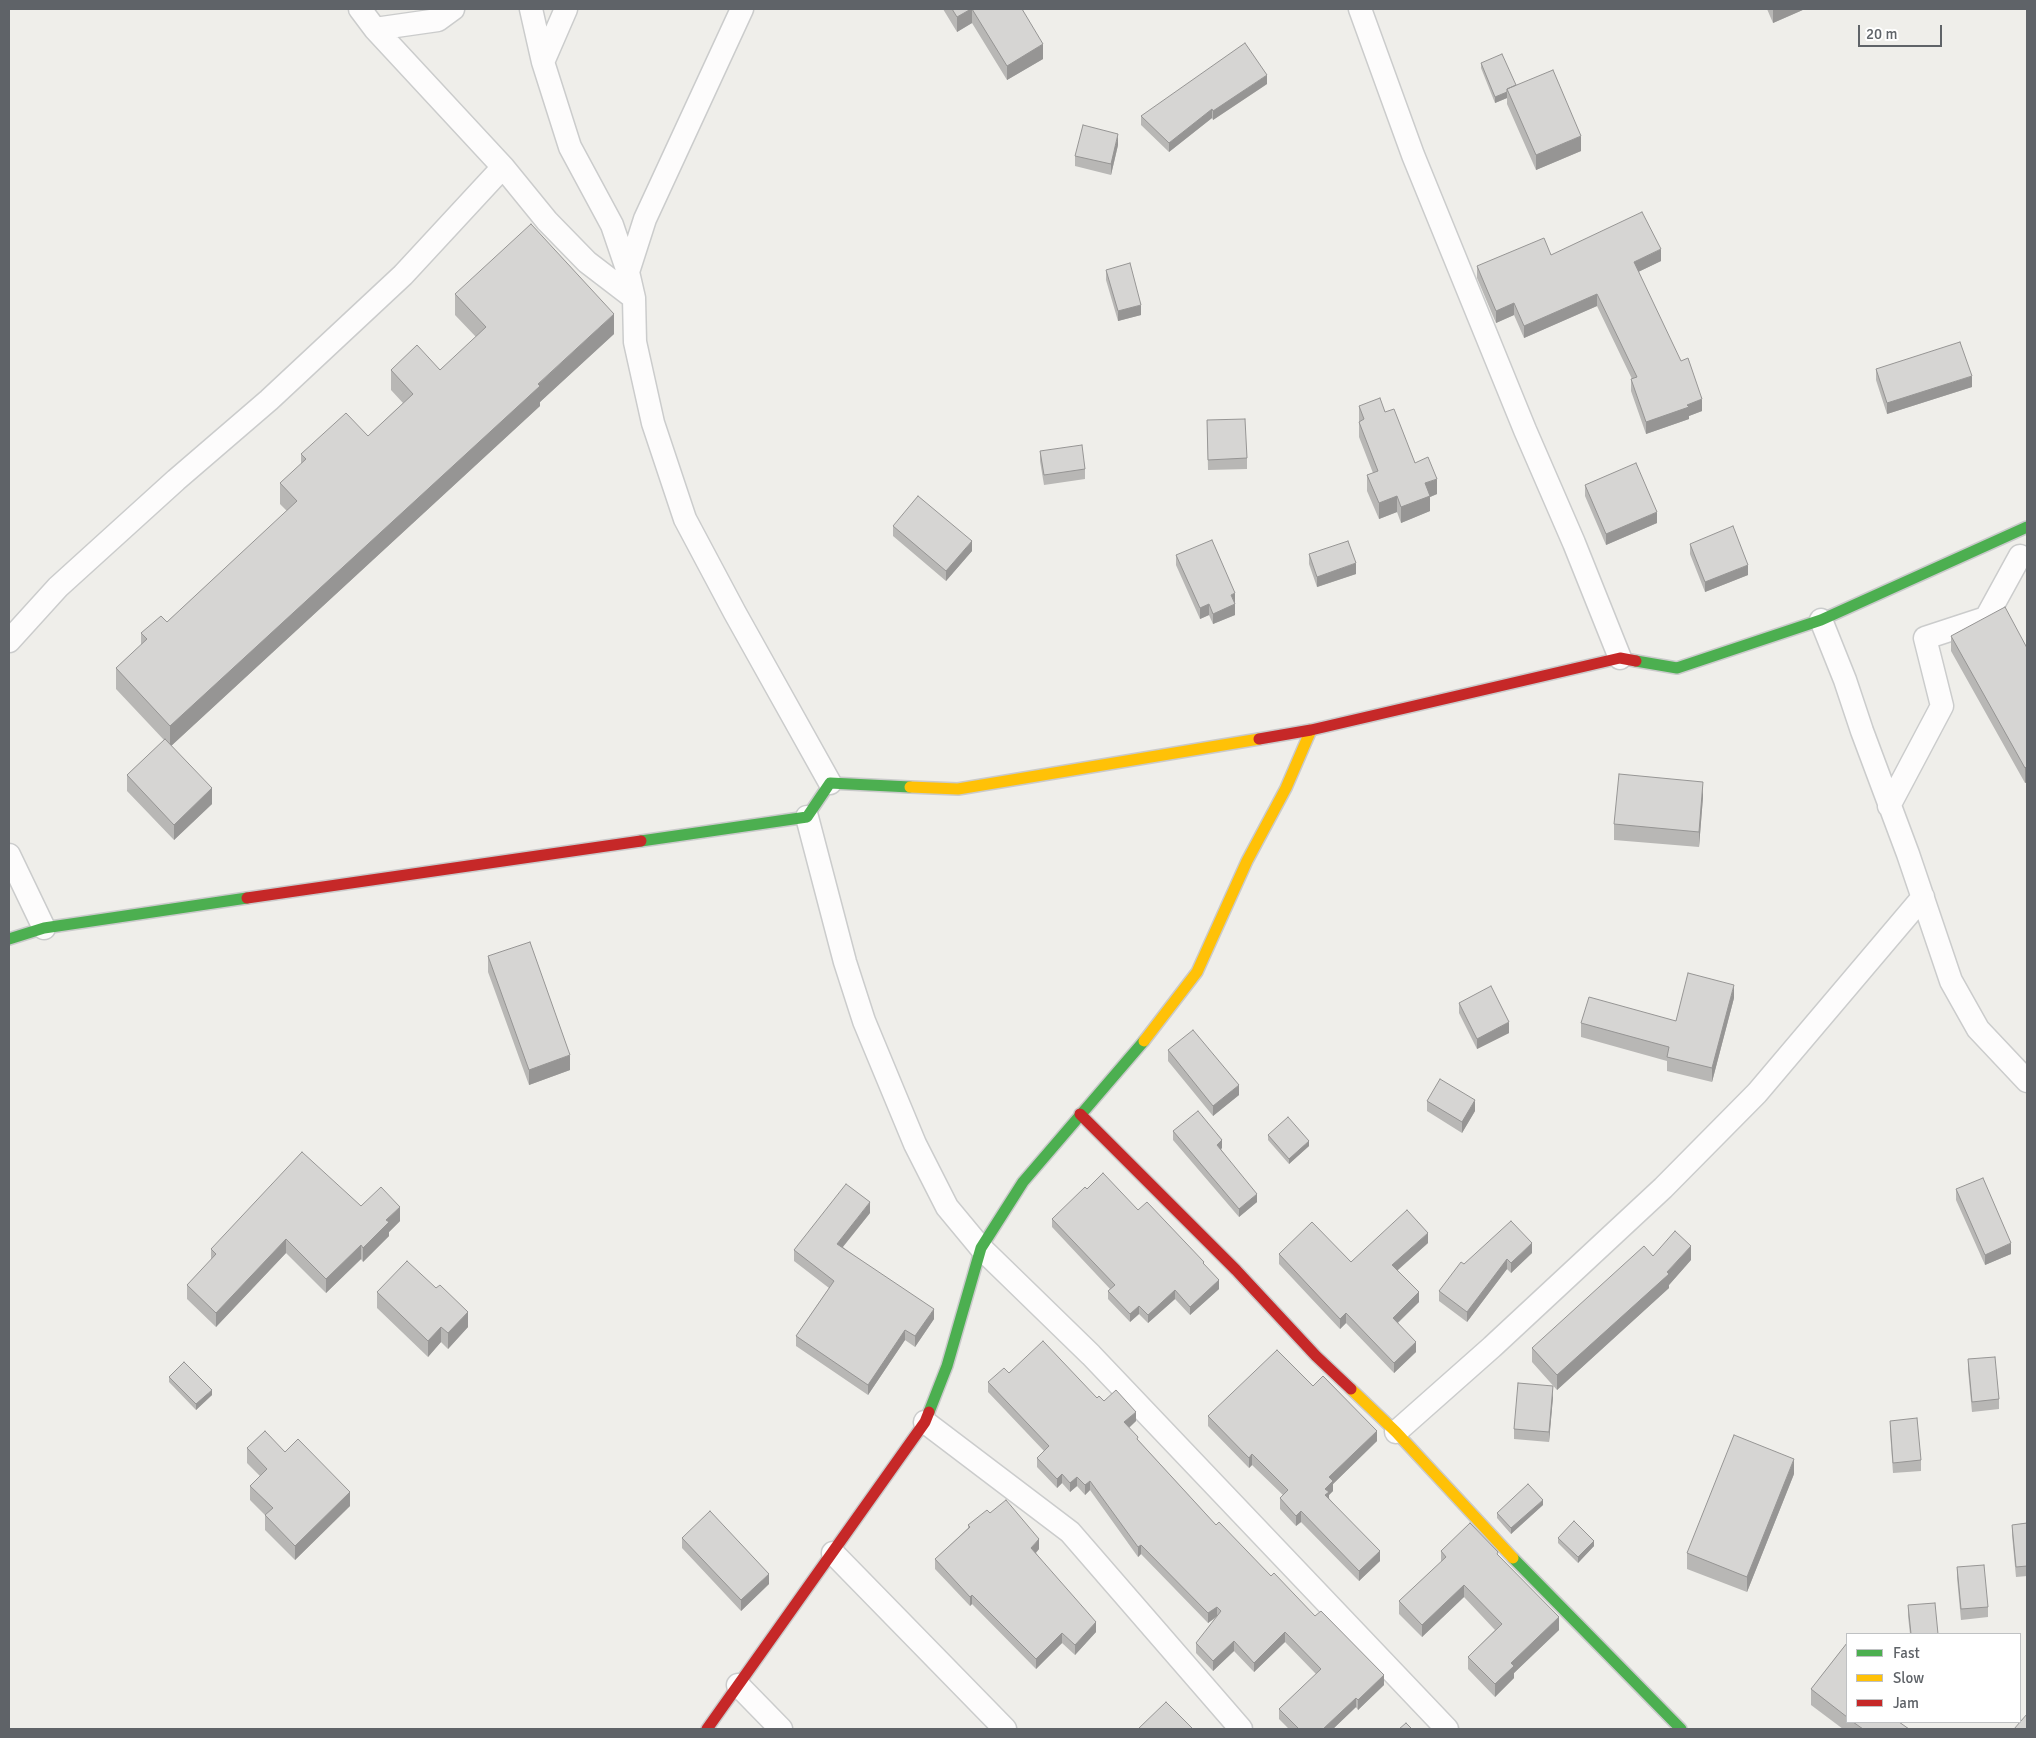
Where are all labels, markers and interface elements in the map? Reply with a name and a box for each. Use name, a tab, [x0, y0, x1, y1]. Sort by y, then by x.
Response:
scale bar	[1861, 15, 1945, 47]
text: 20 m	[1866, 25, 1897, 43]
legend	[1846, 1633, 2021, 1723]
text: Fast	[1893, 1644, 1920, 1662]
text: Slow	[1893, 1669, 1924, 1687]
text: Jam	[1893, 1694, 1919, 1712]

